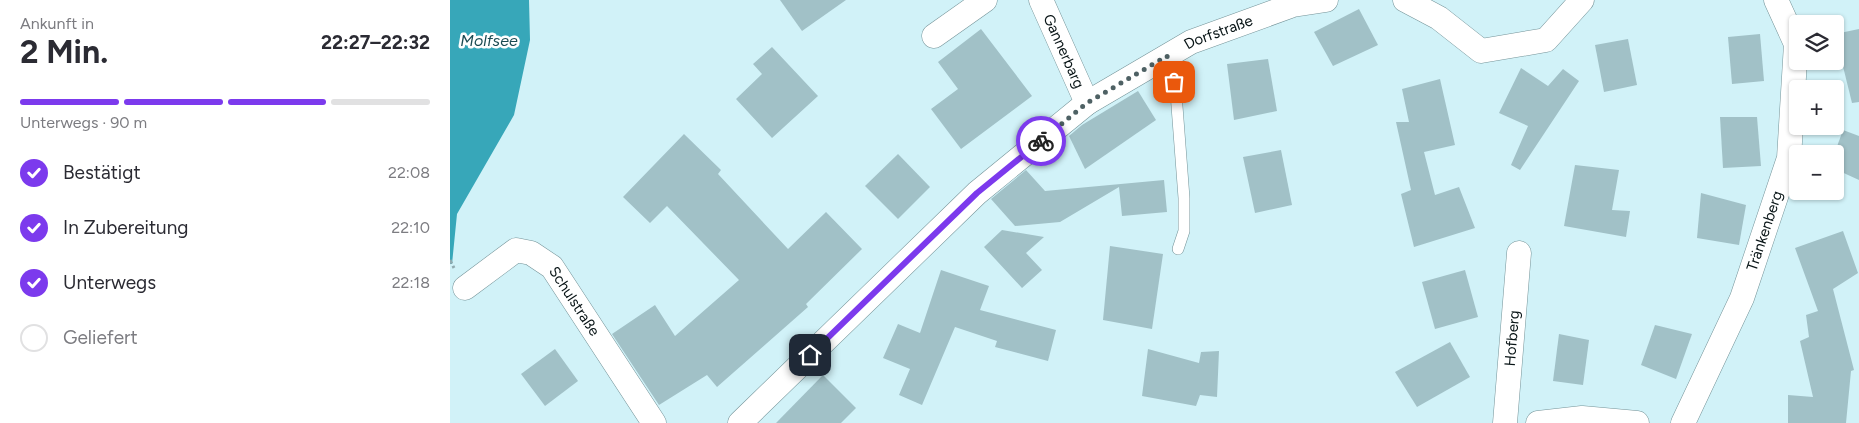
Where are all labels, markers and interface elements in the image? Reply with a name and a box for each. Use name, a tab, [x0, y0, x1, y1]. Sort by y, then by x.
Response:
street label: Gannerbarg	[1039, 11, 1088, 91]
street label: Dorfstraße	[1181, 11, 1255, 53]
text: Ankunft in	[20, 14, 94, 33]
map controls	[1789, 15, 1844, 200]
button: layers	[1789, 15, 1844, 70]
text: 22:27–22:32	[321, 31, 430, 54]
water label: Molfsee	[460, 31, 518, 50]
text: 2 Min.	[20, 33, 108, 71]
pin	[1153, 61, 1195, 103]
icon: bag	[1160, 68, 1188, 96]
button: +	[1789, 80, 1844, 135]
text: Unterwegs · 90 m	[20, 113, 147, 132]
courier	[1016, 116, 1066, 166]
icon: bike	[1027, 127, 1055, 155]
button: −	[1789, 145, 1844, 200]
icon: check	[20, 159, 48, 187]
text: Bestätigt	[63, 161, 141, 184]
text: 22:08	[388, 163, 430, 182]
street label: Tränkenberg	[1743, 189, 1786, 273]
icon: check	[20, 214, 48, 242]
text: In Zubereitung	[63, 216, 188, 239]
text: 22:10	[391, 218, 430, 237]
street label: Schulstraße	[545, 263, 604, 339]
icon: check	[20, 269, 48, 297]
text: Unterwegs	[63, 271, 156, 294]
text: 22:18	[392, 273, 430, 292]
street label: Hofberg	[1501, 309, 1523, 367]
text: Geliefert	[63, 326, 138, 349]
pin	[789, 334, 831, 376]
icon: home	[796, 341, 824, 369]

